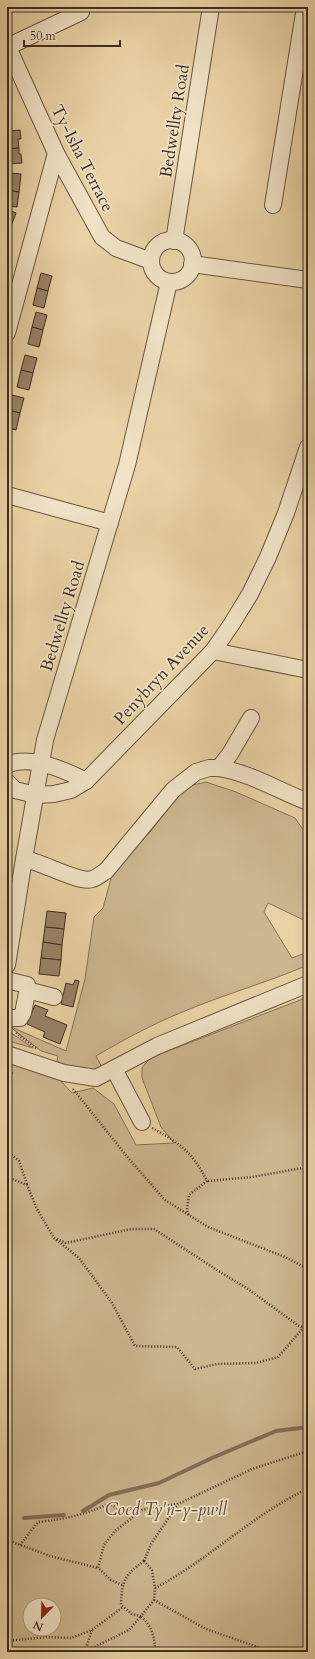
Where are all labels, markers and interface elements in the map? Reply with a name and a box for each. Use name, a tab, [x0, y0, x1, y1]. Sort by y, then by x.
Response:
scale bar	[24, 22, 120, 48]
text: 50 m	[30, 28, 57, 44]
street label: Bedwellty Road	[154, 63, 195, 179]
street label: Ty-Isha Terrace	[46, 101, 119, 216]
street label: Bedwellty Road	[35, 558, 90, 674]
street label: Penybryn Avenue	[109, 619, 214, 730]
park label: Coed Ty'n-y-pwll	[105, 1498, 227, 1521]
north arrow	[22, 1597, 62, 1637]
text: N	[31, 1617, 46, 1635]

